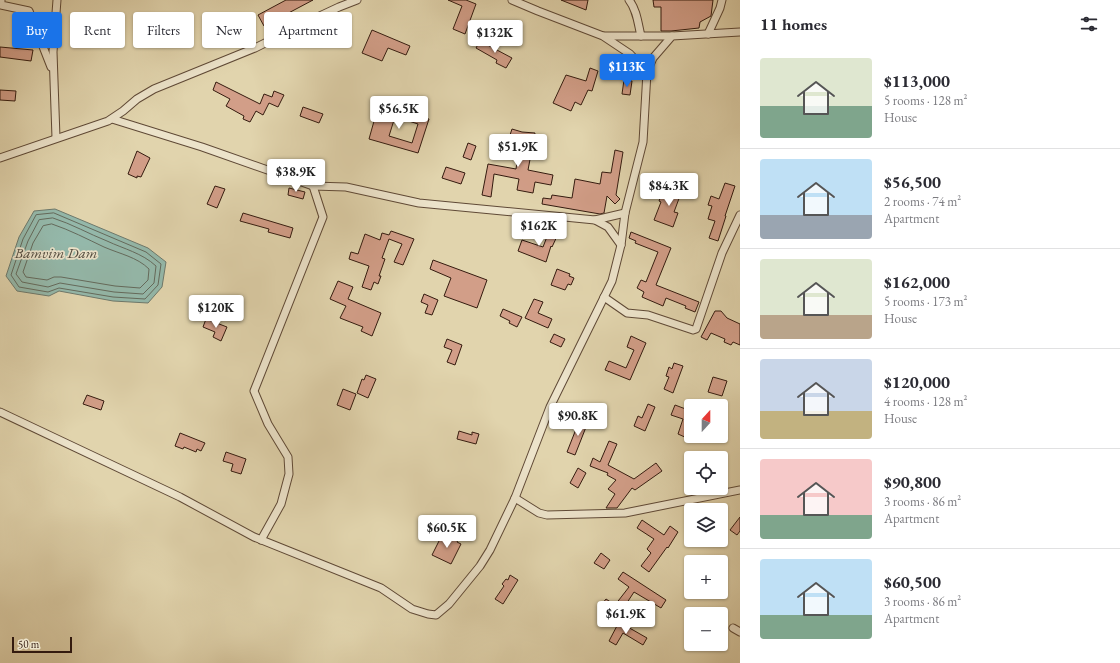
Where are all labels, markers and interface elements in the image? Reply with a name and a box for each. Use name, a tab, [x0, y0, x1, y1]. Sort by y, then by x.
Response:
chip: Buy	[12, 12, 62, 48]
chip: Rent	[70, 12, 125, 48]
chip: Filters	[133, 12, 194, 48]
chip: New	[202, 12, 256, 48]
chip: Apartment	[264, 12, 352, 48]
text: 11 homes	[760, 13, 827, 35]
icon: filters	[1078, 13, 1100, 35]
pin: $132K	[467, 20, 523, 54]
text: $132K	[477, 24, 513, 41]
pin: $113K	[599, 54, 655, 88]
text: $113K	[609, 58, 645, 75]
text: $113,000	[884, 70, 950, 92]
icon: home	[792, 74, 840, 122]
text: 5 rooms · 128 m²	[884, 92, 968, 109]
pin: $56.5K	[366, 96, 432, 130]
text: $56.5K	[379, 100, 419, 117]
text: House	[884, 109, 917, 126]
pin: $51.9K	[485, 134, 551, 168]
text: $51.9K	[498, 138, 538, 155]
pin: $38.9K	[263, 159, 329, 193]
text: $38.9K	[276, 163, 316, 180]
text: $56,500	[884, 171, 941, 193]
pin: $84.3K	[636, 173, 702, 207]
icon: home	[792, 175, 840, 223]
text: $84.3K	[649, 177, 689, 194]
text: 2 rooms · 74 m²	[884, 193, 961, 210]
text: Apartment	[884, 210, 939, 227]
pin: $162K	[511, 213, 567, 247]
text: $162K	[521, 217, 557, 234]
water label: Bamvim Dam	[14, 243, 98, 262]
text: $162,000	[884, 271, 950, 293]
icon: home	[792, 275, 840, 323]
text: 5 rooms · 173 m²	[884, 293, 968, 310]
pin: $120K	[188, 295, 244, 329]
text: $120K	[198, 299, 234, 316]
text: House	[884, 310, 917, 327]
text: $120,000	[884, 371, 950, 393]
icon: home	[792, 375, 840, 423]
text: 4 rooms · 128 m²	[884, 393, 968, 410]
north arrow	[684, 399, 728, 443]
map controls	[684, 399, 728, 651]
pin: $90.8K	[545, 403, 611, 437]
text: $90.8K	[558, 407, 598, 424]
text: House	[884, 410, 917, 427]
button: locate	[684, 451, 728, 495]
text: $90,800	[884, 471, 941, 493]
icon: home	[792, 475, 840, 523]
text: 3 rooms · 86 m²	[884, 493, 961, 510]
button: layers	[684, 503, 728, 547]
text: Apartment	[884, 510, 939, 527]
pin: $60.5K	[414, 515, 480, 549]
text: $60.5K	[427, 519, 467, 536]
button: +	[684, 555, 728, 599]
text: $60,500	[884, 571, 941, 593]
icon: home	[792, 575, 840, 623]
text: 3 rooms · 86 m²	[884, 593, 961, 610]
pin: $61.9K	[593, 601, 659, 635]
text: $61.9K	[606, 605, 646, 622]
button: −	[684, 607, 728, 651]
text: Apartment	[884, 610, 939, 627]
scale bar	[12, 635, 72, 654]
text: 50 m	[18, 637, 39, 651]

